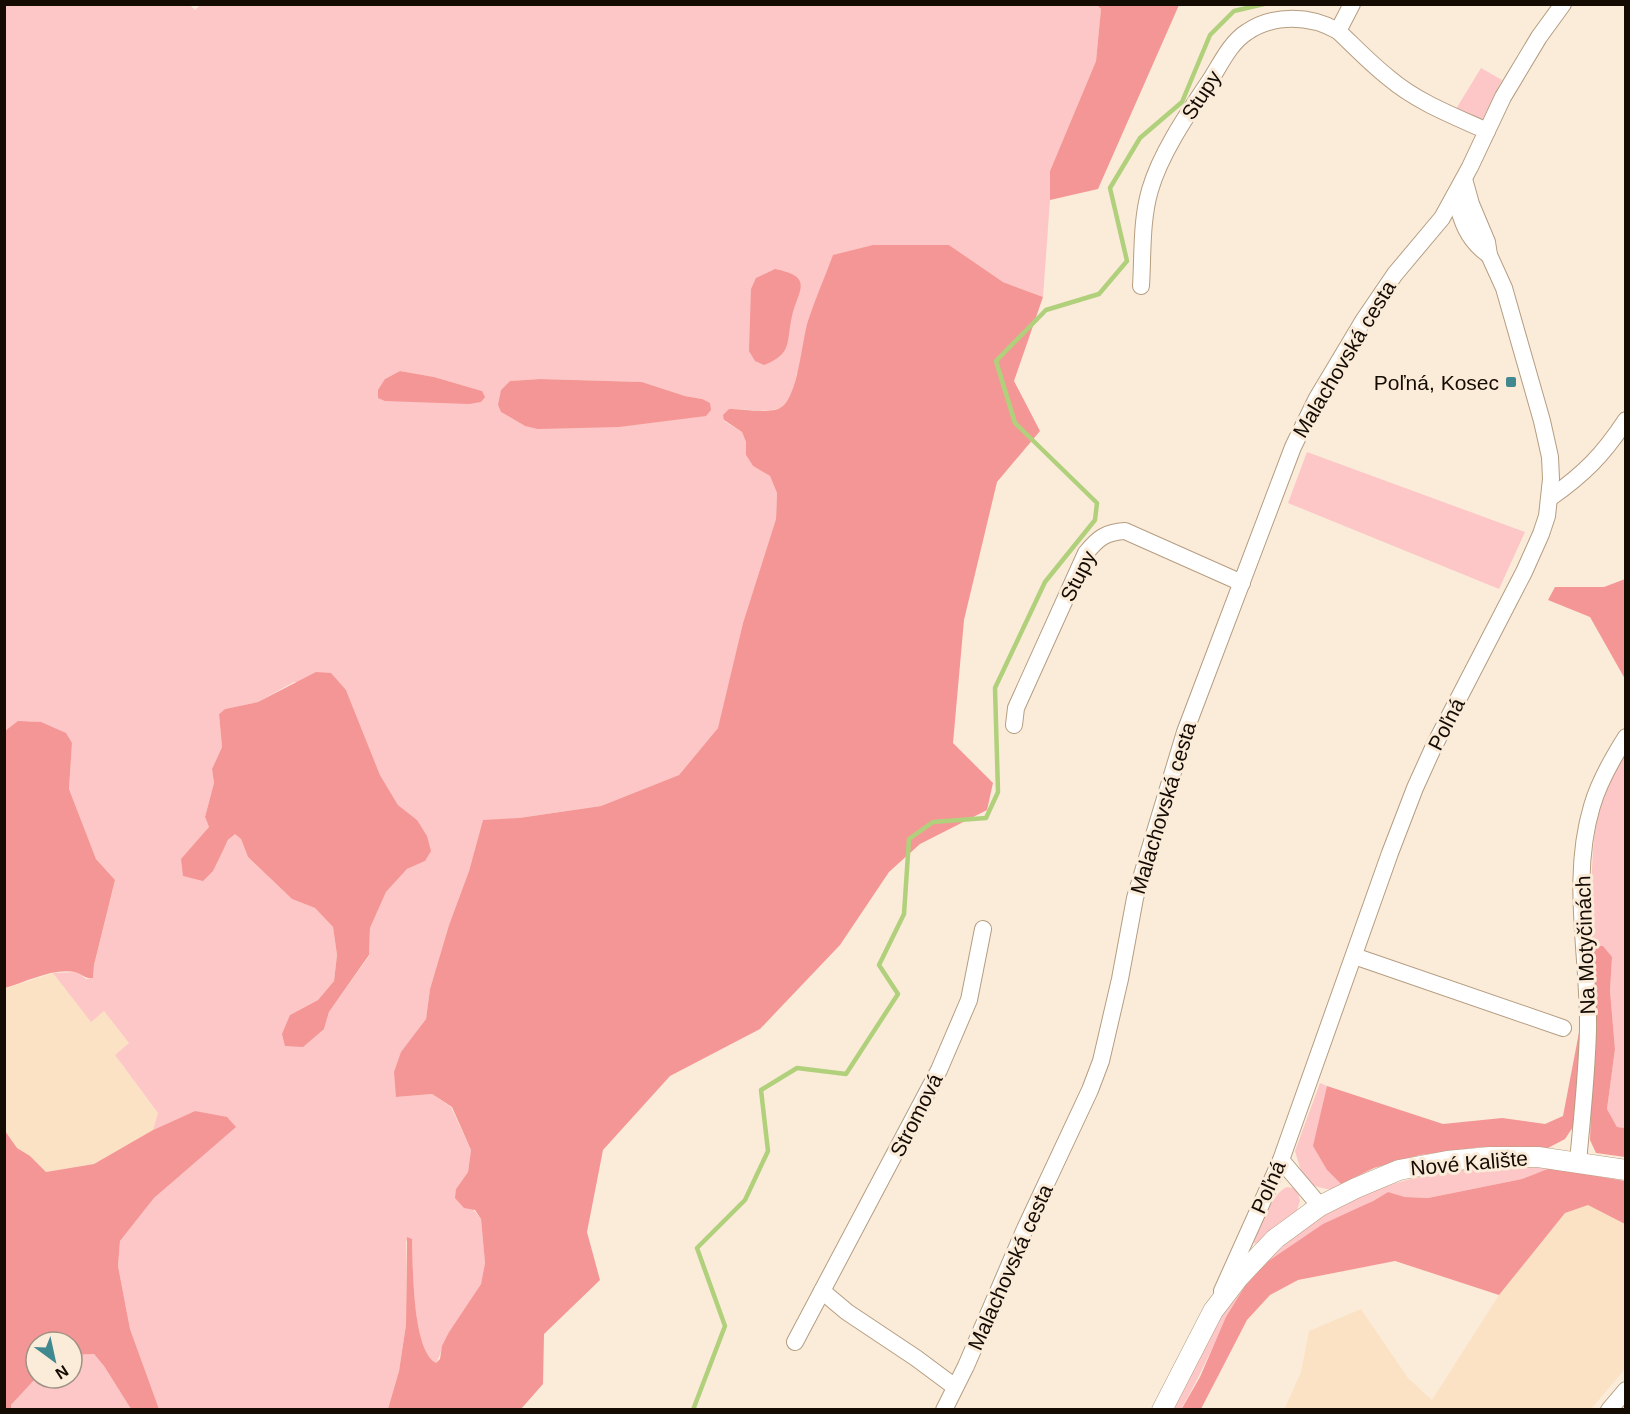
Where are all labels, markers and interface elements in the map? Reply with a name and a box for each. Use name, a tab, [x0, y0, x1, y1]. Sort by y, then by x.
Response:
street label: Stupy	[1177, 66, 1226, 124]
street label: Malachovská cesta	[1288, 276, 1400, 441]
place label: Poľná, Kosec	[1374, 371, 1499, 394]
marker: Poľná, Kosec	[1504, 375, 1518, 389]
street label: Stupy	[1056, 546, 1101, 605]
street label: Poľná	[1423, 694, 1469, 754]
street label: Malachovská cesta	[1126, 719, 1200, 897]
street label: Na Motyčinách	[1571, 875, 1599, 1015]
street label: Stromová	[885, 1069, 947, 1160]
street label: Nové Kalište	[1409, 1146, 1529, 1180]
street label: Poľná	[1246, 1157, 1290, 1217]
street label: Malachovská cesta	[963, 1180, 1057, 1353]
north arrow	[24, 1330, 84, 1390]
text: N	[52, 1362, 71, 1382]

